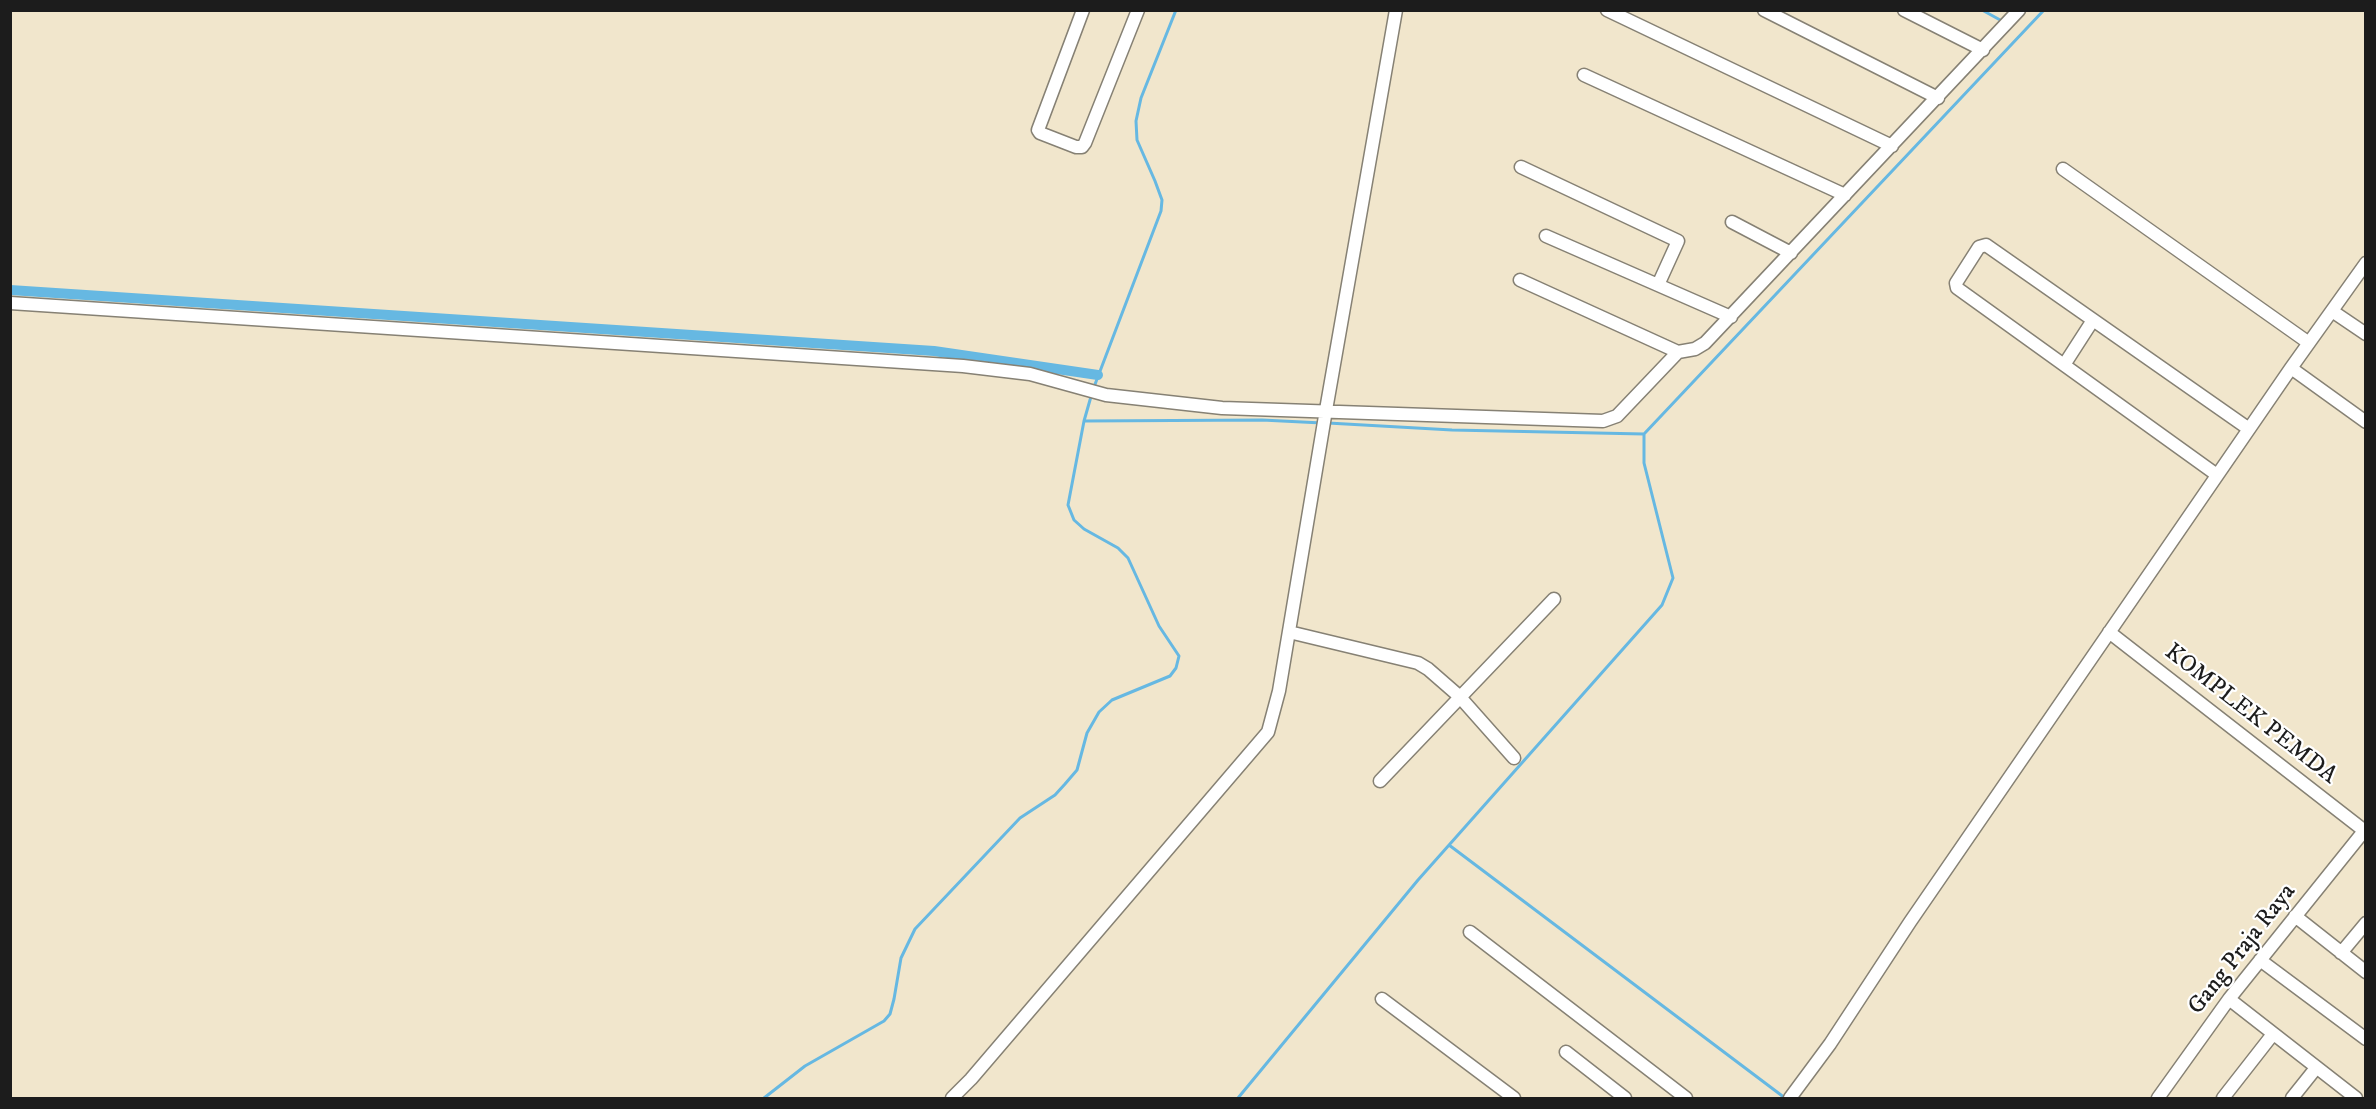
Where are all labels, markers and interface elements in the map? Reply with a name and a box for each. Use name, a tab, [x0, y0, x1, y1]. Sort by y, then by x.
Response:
street label: KOMPLEK PEMDA	[2158, 639, 2342, 791]
street label: Gang Praja Raya	[2183, 879, 2303, 1021]

